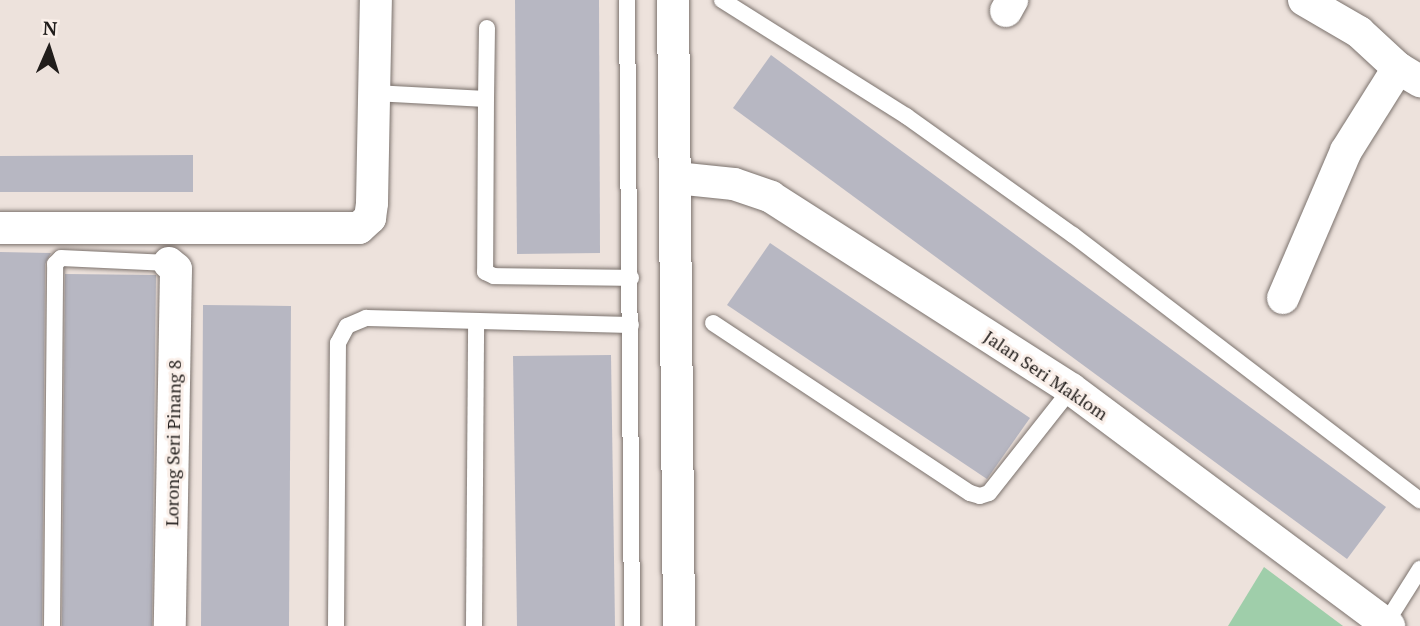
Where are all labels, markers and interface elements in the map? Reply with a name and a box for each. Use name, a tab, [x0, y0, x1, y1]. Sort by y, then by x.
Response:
north arrow	[14, 14, 84, 84]
text: N	[42, 15, 58, 40]
street label: Jalan Seri Maklom	[980, 325, 1112, 425]
street label: Lorong Seri Pinang 8	[161, 359, 185, 527]

